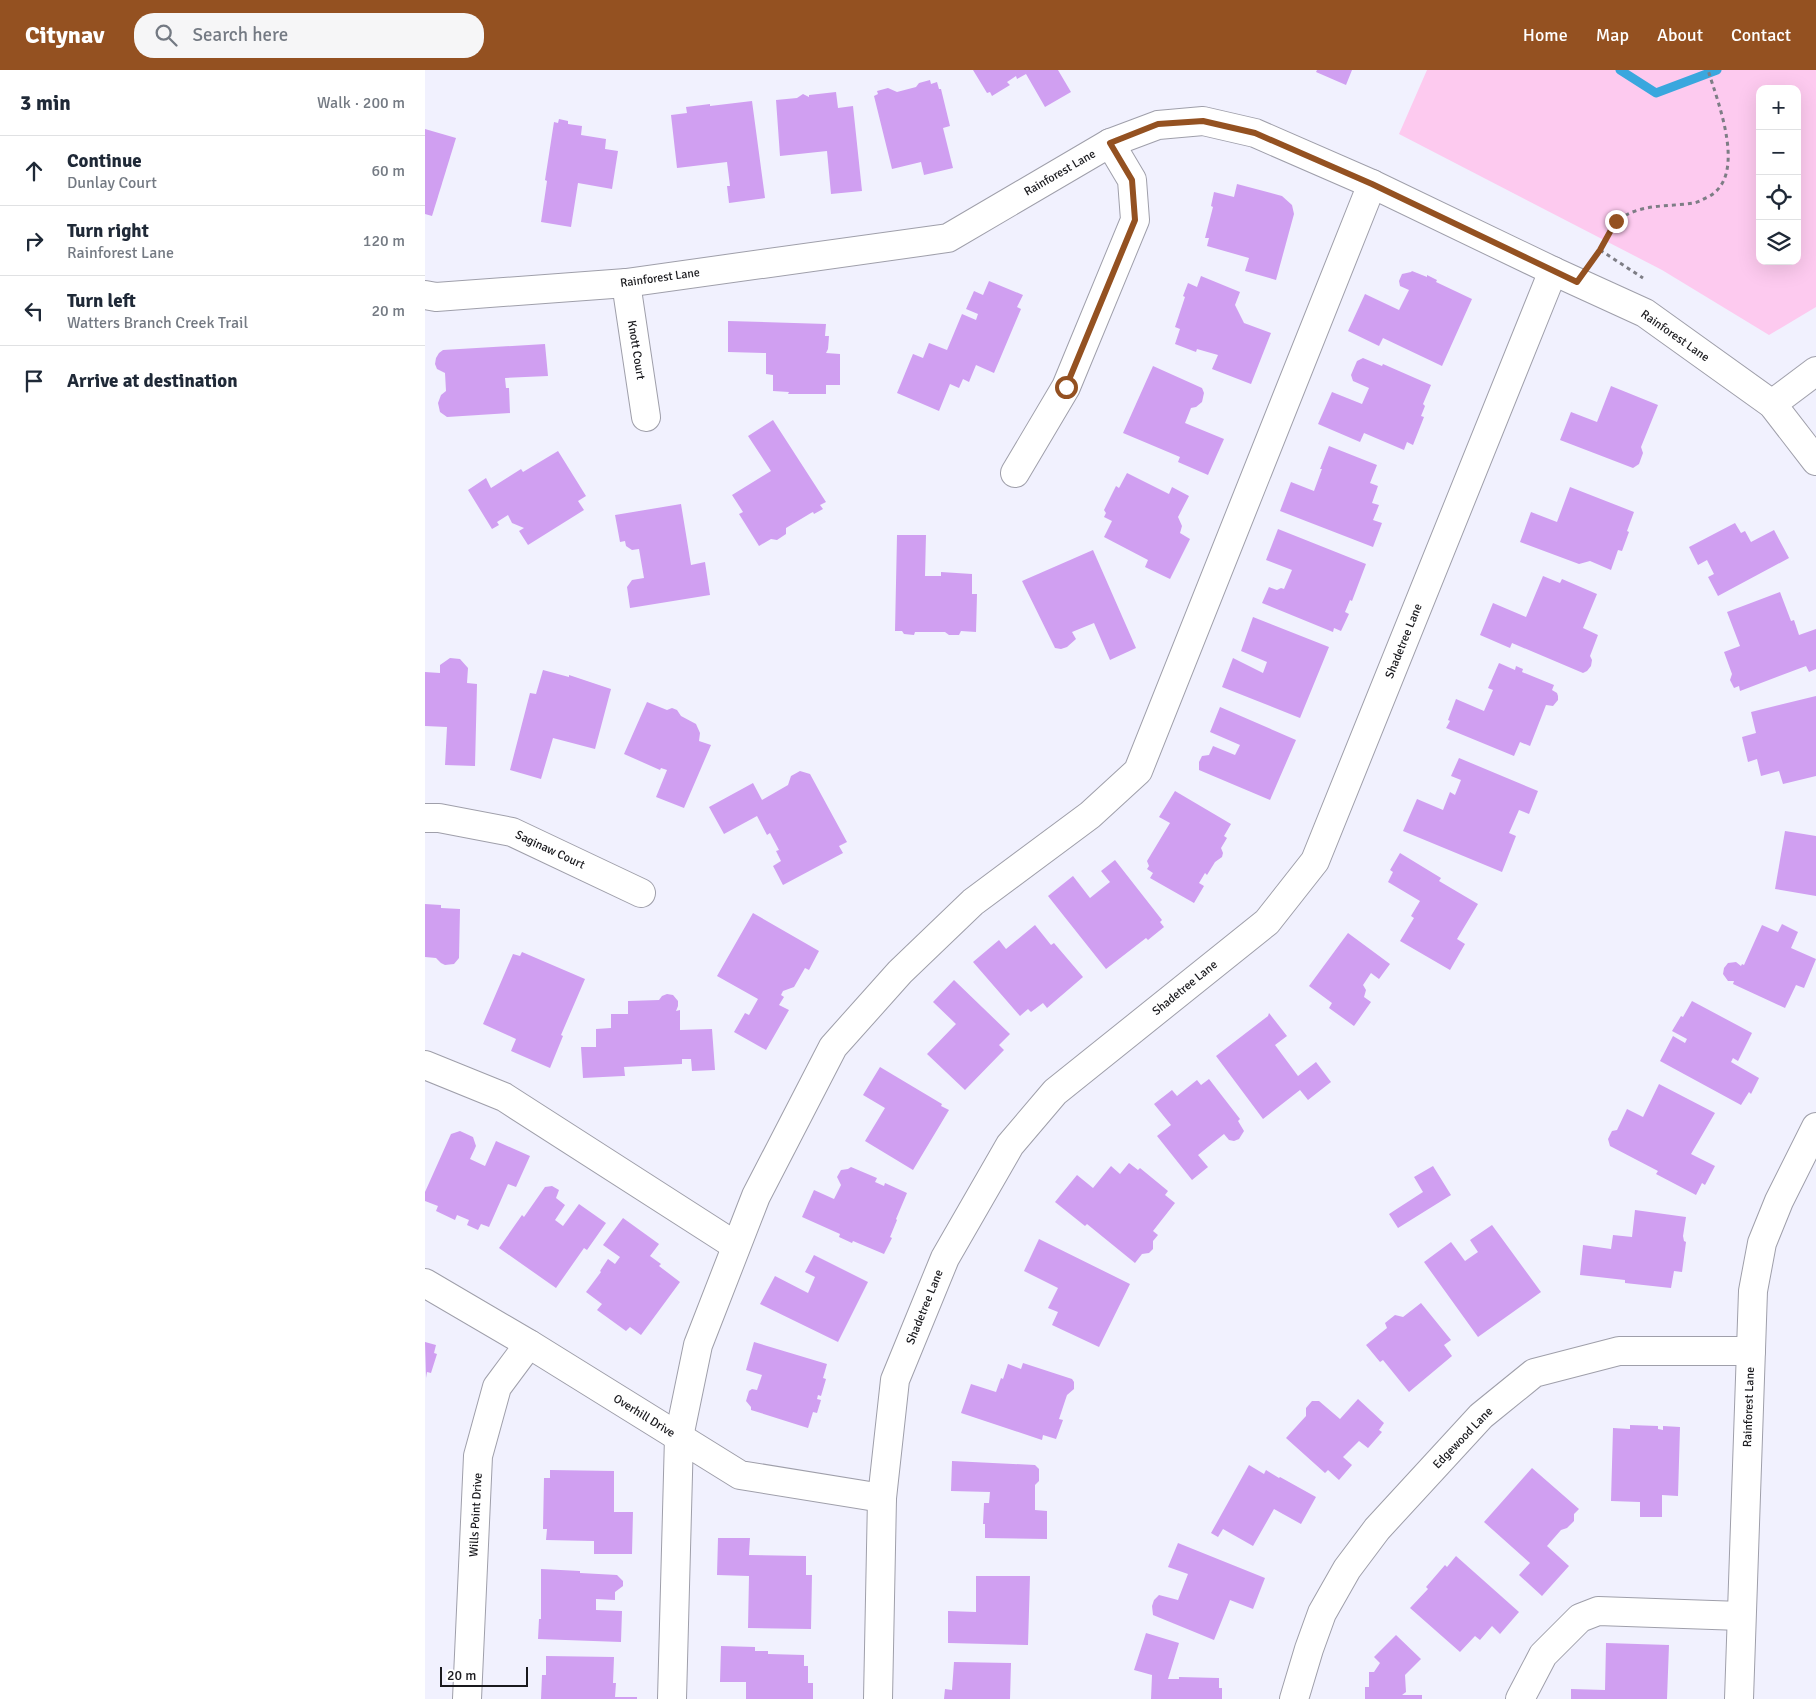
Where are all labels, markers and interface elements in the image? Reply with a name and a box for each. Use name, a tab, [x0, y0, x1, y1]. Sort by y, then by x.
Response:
search box	[134, 13, 484, 58]
text: Citynav	[25, 20, 104, 50]
icon: search	[152, 21, 180, 49]
text: Search here	[192, 23, 288, 47]
text: Home	[1523, 24, 1568, 46]
text: Map	[1596, 24, 1629, 46]
text: About	[1657, 24, 1703, 46]
text: Contact	[1731, 24, 1791, 46]
map controls	[1756, 85, 1801, 265]
button: +	[1756, 85, 1801, 130]
text: 3 min	[20, 90, 71, 116]
text: Walk · 200 m	[317, 93, 405, 113]
button: −	[1756, 130, 1801, 175]
street label: Rainforest Lane	[1022, 146, 1098, 200]
text: Continue	[67, 149, 142, 173]
icon: ahead	[20, 157, 48, 185]
text: 60 m	[371, 161, 405, 181]
text: Dunlay Court	[67, 173, 157, 193]
button: locate	[1756, 175, 1801, 220]
route end	[1605, 210, 1628, 233]
text: Turn right	[67, 219, 149, 243]
button: layers	[1756, 220, 1801, 265]
icon: right	[20, 227, 48, 255]
text: 120 m	[363, 231, 405, 251]
text: Rainforest Lane	[67, 243, 174, 263]
street label: Rainforest Lane	[619, 265, 701, 291]
text: Turn left	[67, 289, 136, 313]
icon: left	[20, 297, 48, 325]
text: 20 m	[371, 301, 405, 321]
street label: Rainforest Lane	[1638, 307, 1712, 365]
text: Watters Branch Creek Trail	[67, 313, 248, 333]
street label: Knott Court	[624, 319, 648, 381]
icon: arrive	[20, 367, 48, 395]
text: Arrive at destination	[67, 369, 238, 393]
route start	[1055, 376, 1078, 399]
street label: Shadetree Lane	[1382, 601, 1426, 681]
street label: Saginaw Court	[513, 827, 587, 873]
street label: Shadetree Lane	[1149, 957, 1221, 1019]
street label: Shadetree Lane	[903, 1267, 947, 1347]
street label: Rainforest Lane	[1740, 1367, 1758, 1447]
street label: Overhill Drive	[610, 1391, 678, 1441]
street label: Edgewood Lane	[1430, 1404, 1496, 1472]
street label: Wills Point Drive	[466, 1472, 486, 1558]
scale bar	[440, 1664, 527, 1687]
text: 20 m	[447, 1667, 476, 1684]

